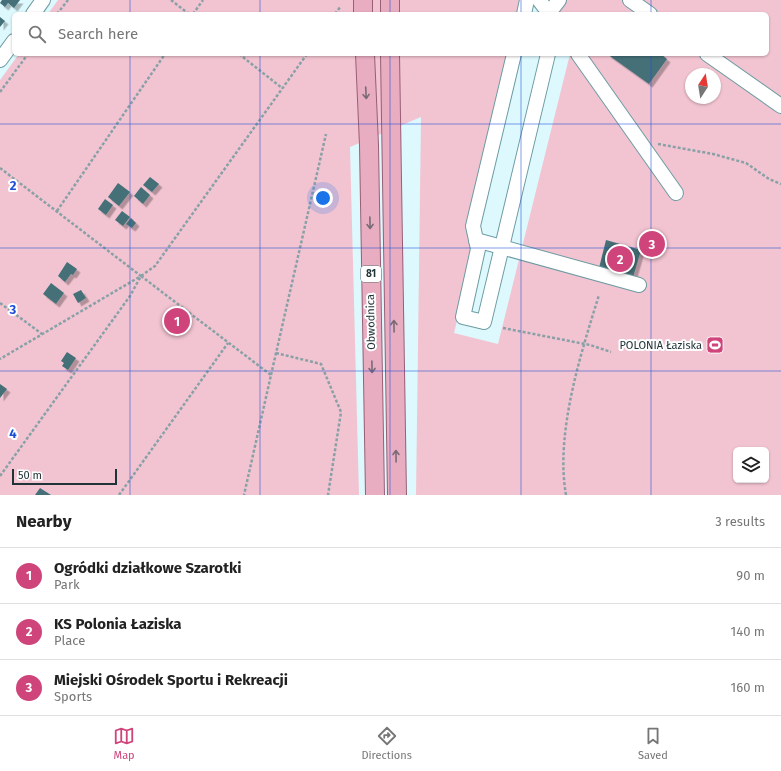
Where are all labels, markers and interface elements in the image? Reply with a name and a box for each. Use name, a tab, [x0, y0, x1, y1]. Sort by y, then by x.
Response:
search box	[12, 12, 769, 56]
icon: search	[26, 23, 48, 45]
text: Search here	[58, 25, 138, 43]
north arrow	[685, 68, 721, 104]
one-way arrow	[363, 86, 370, 99]
text: 2	[10, 178, 17, 193]
your location	[313, 188, 333, 208]
one-way arrow	[366, 216, 374, 229]
pin: 3	[639, 229, 665, 259]
pin: 2	[607, 244, 633, 274]
road number: 81	[361, 266, 381, 282]
street label: Obwodnica	[364, 294, 378, 350]
text: 3	[9, 302, 17, 317]
pin: 1	[164, 306, 190, 336]
one-way arrow	[390, 320, 397, 333]
sports icon: POLONIA Łaziska	[705, 335, 725, 355]
place label: POLONIA Łaziska	[619, 339, 702, 352]
one-way arrow	[368, 360, 376, 373]
text: 4	[9, 426, 17, 441]
map controls	[733, 447, 769, 483]
button: layers	[733, 447, 769, 483]
one-way arrow	[392, 450, 400, 463]
scale bar	[12, 467, 117, 486]
text: 50 m	[18, 469, 42, 482]
text: Nearby	[16, 511, 71, 532]
text: 3 results	[715, 514, 765, 529]
text: Ogródki działkowe Szarotki	[54, 559, 241, 577]
text: 1	[26, 568, 32, 583]
text: 90 m	[736, 568, 765, 583]
text: Park	[54, 577, 80, 592]
text: KS Polonia Łaziska	[54, 615, 182, 633]
text: 2	[26, 624, 32, 639]
text: 140 m	[731, 624, 765, 639]
text: Place	[54, 633, 85, 648]
text: Miejski Ośrodek Sportu i Rekreacji	[54, 671, 288, 689]
text: 3	[26, 680, 32, 695]
text: 160 m	[731, 680, 765, 695]
text: Sports	[54, 689, 92, 704]
tab: Map	[113, 725, 135, 762]
tab: Directions	[361, 725, 412, 762]
tab: Saved	[638, 725, 668, 762]

